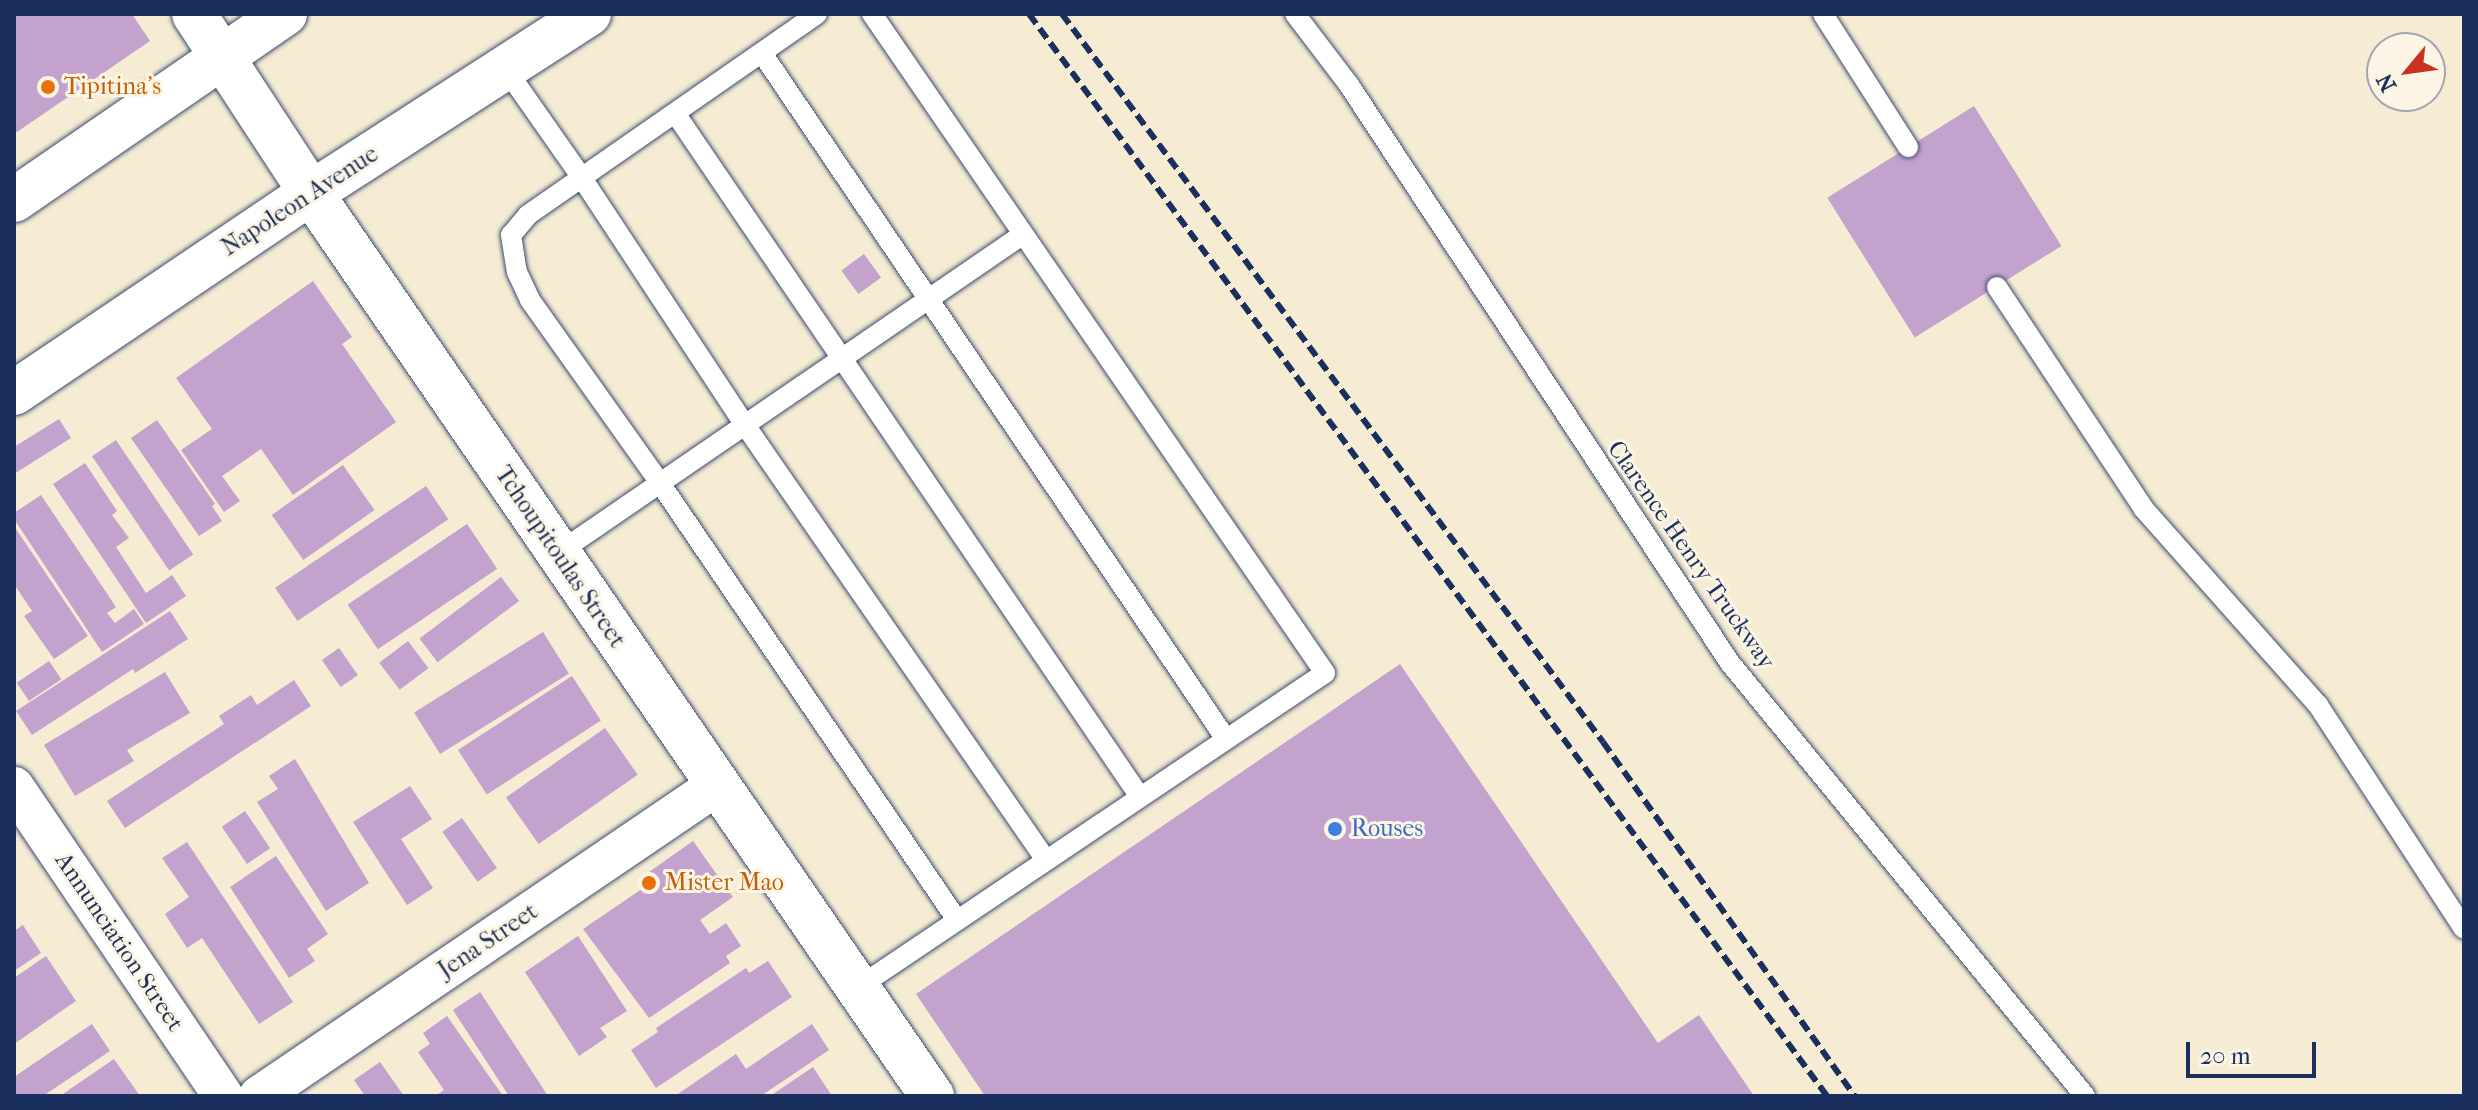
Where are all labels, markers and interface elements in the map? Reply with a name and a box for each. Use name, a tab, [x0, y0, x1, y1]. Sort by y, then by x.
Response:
north arrow	[2366, 32, 2446, 112]
text: N	[2371, 69, 2402, 96]
place label: Tipitina's	[64, 73, 161, 101]
marker: Tipitina's	[39, 78, 57, 96]
street label: Napoleon Avenue	[216, 140, 384, 262]
street label: Clarence Henry Truckway	[1601, 435, 1781, 675]
street label: Tchoupitoulas Street	[489, 461, 631, 653]
place label: Rouses	[1351, 815, 1423, 843]
marker: Rouses	[1326, 820, 1344, 838]
street label: Annunciation Street	[49, 847, 189, 1037]
place label: Mister Mao	[665, 869, 784, 897]
marker: Mister Mao	[640, 874, 658, 892]
street label: Jena Street	[433, 897, 543, 985]
scale bar	[2190, 1026, 2320, 1076]
text: 20 m	[2200, 1042, 2251, 1070]

